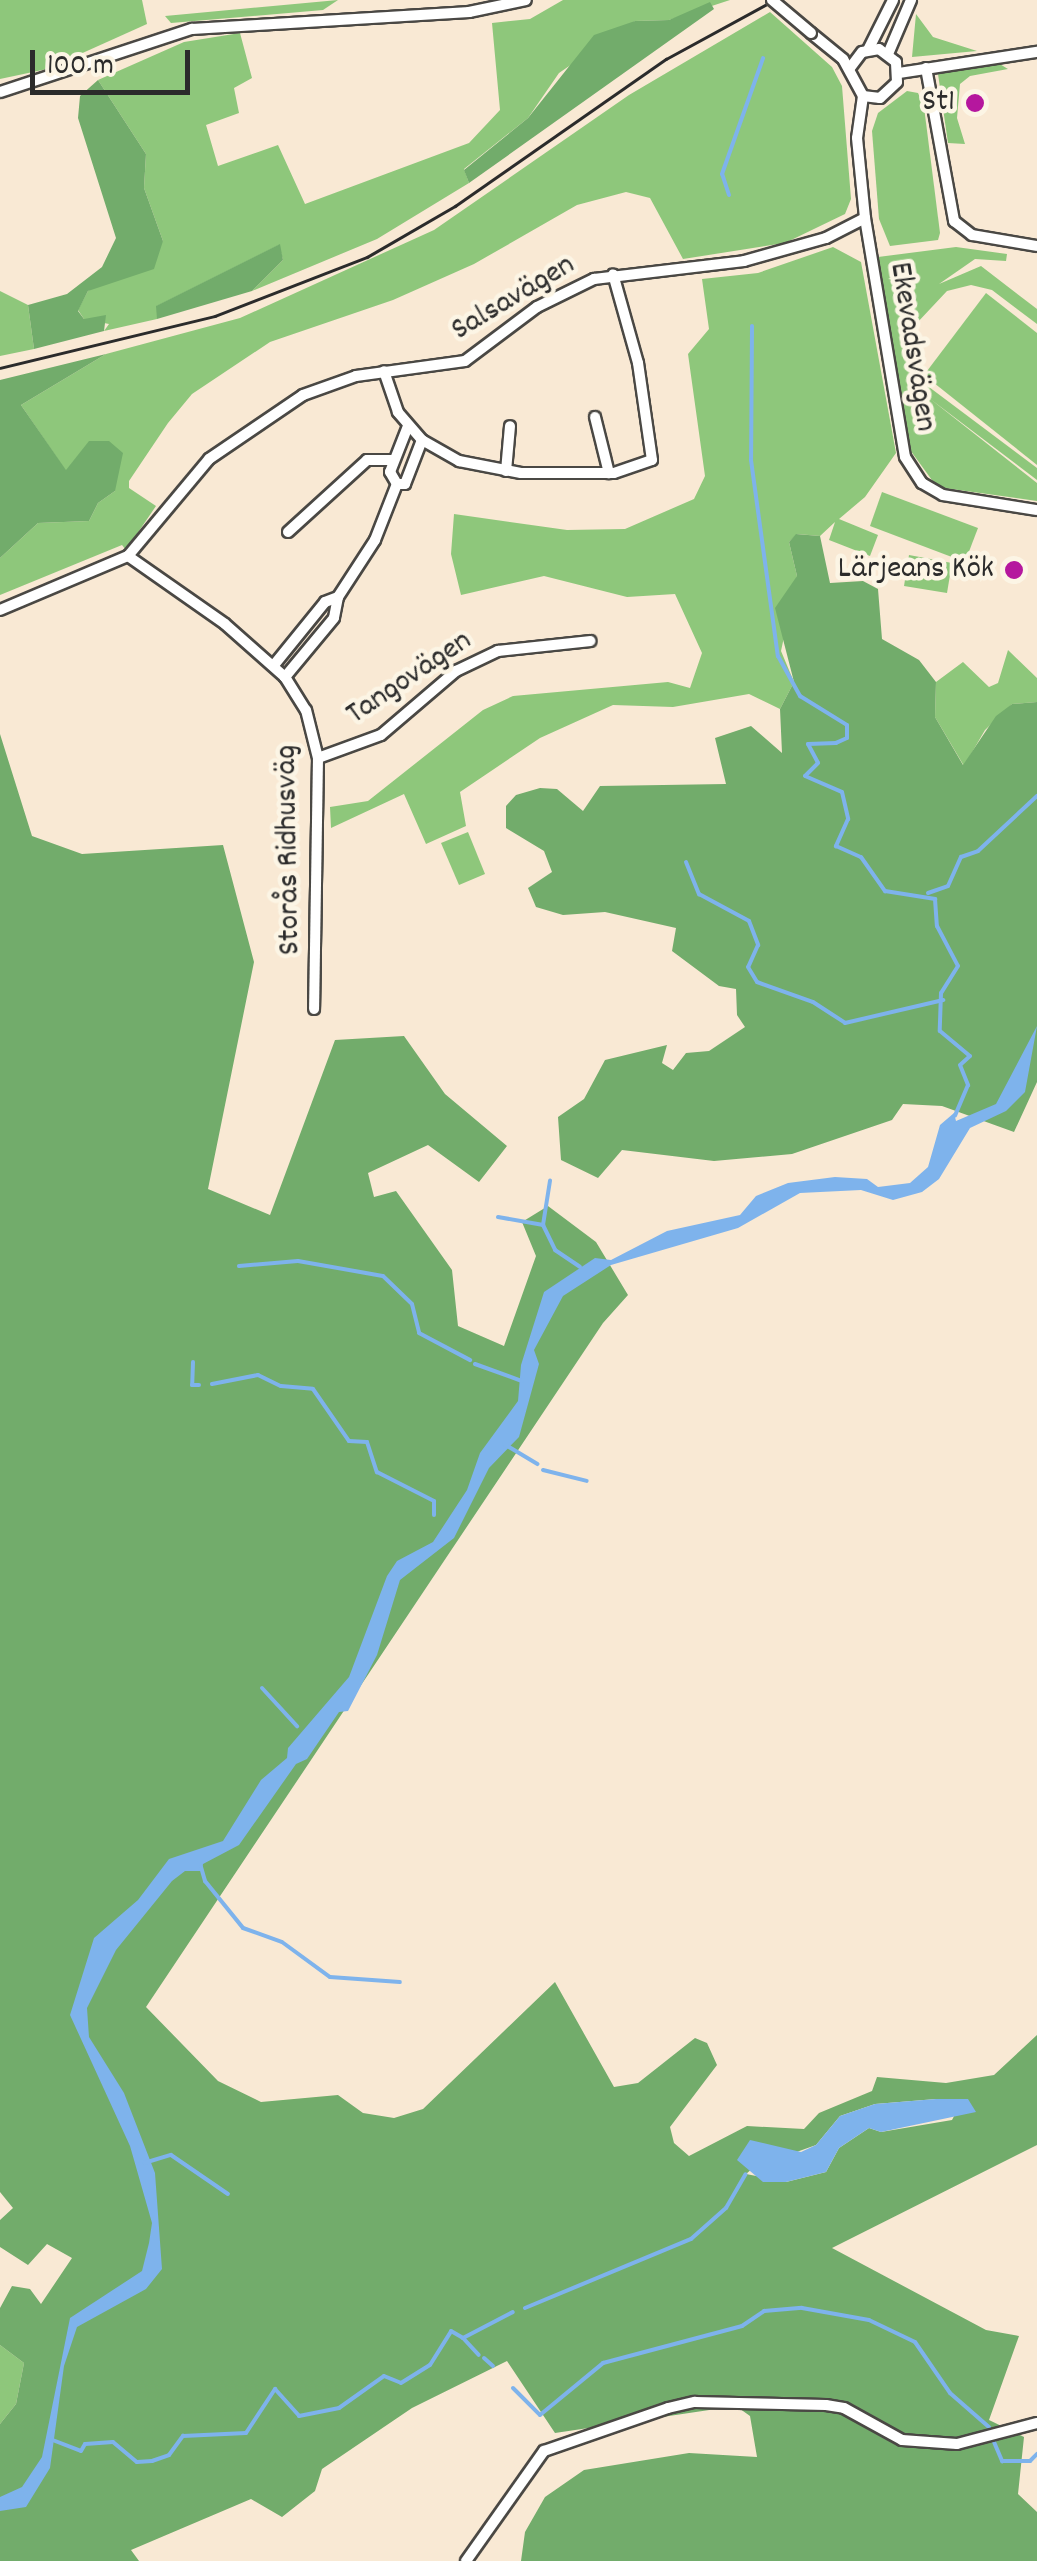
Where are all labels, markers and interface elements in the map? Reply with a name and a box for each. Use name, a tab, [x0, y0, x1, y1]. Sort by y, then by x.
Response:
scale bar	[35, 30, 195, 92]
text: 100 m	[47, 46, 114, 89]
place label: St1	[922, 84, 955, 122]
marker: St1	[964, 92, 986, 114]
street label: Salsavägen	[445, 247, 583, 351]
street label: Ekevadsvägen	[879, 260, 943, 434]
place label: Lärjeans Kök	[838, 551, 994, 589]
marker: Lärjeans Kök	[1003, 559, 1025, 581]
street label: Tangovägen	[340, 623, 480, 735]
street label: Storås Ridhusväg	[269, 744, 311, 956]

